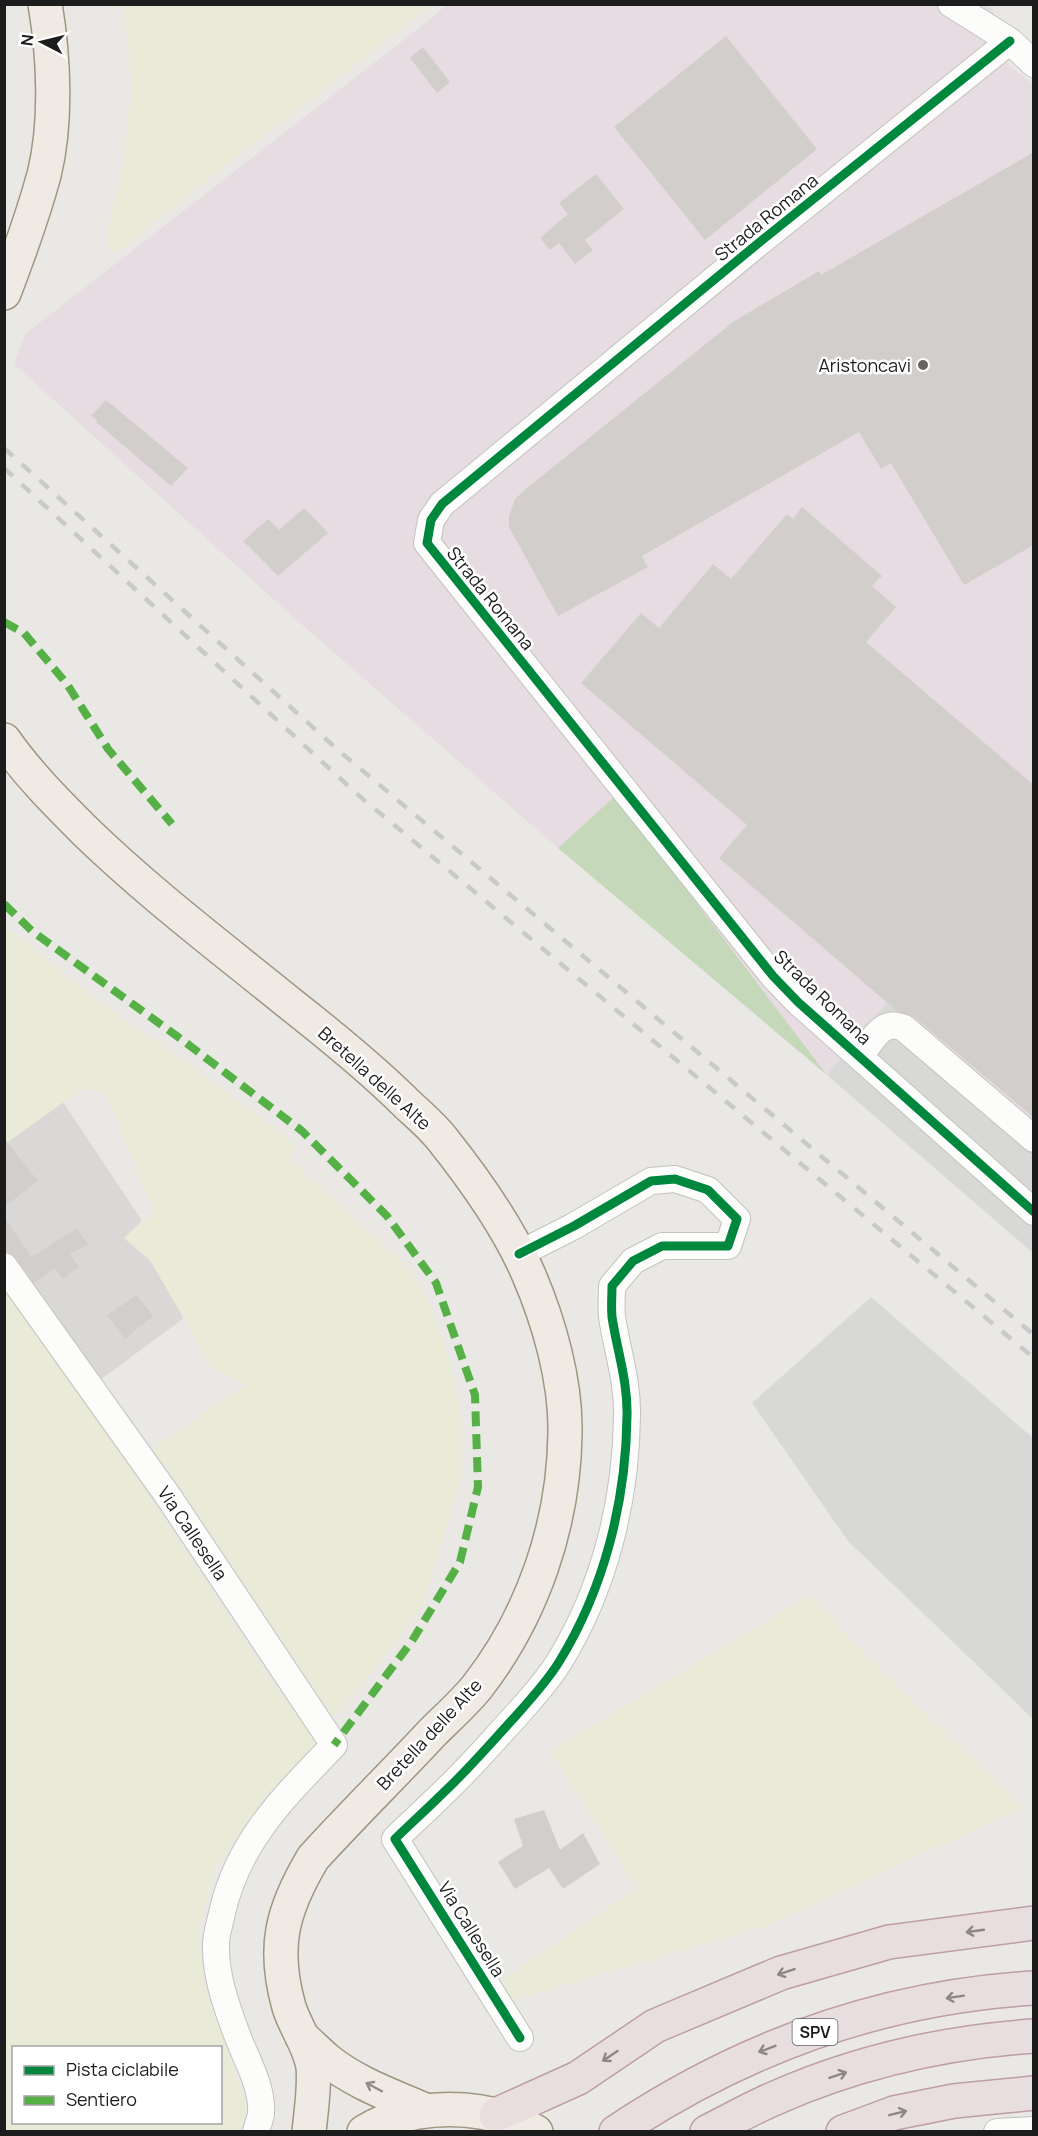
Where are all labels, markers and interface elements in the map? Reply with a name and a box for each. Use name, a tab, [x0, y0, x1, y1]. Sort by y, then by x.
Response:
north arrow	[12, 12, 72, 72]
text: N	[15, 33, 39, 47]
street label: Strada Romana	[709, 168, 823, 266]
place label: Aristoncavi	[818, 353, 911, 377]
marker: Aristoncavi	[916, 358, 930, 372]
street label: Strada Romana	[442, 541, 540, 655]
street label: Strada Romana	[769, 944, 877, 1050]
street label: Bretella delle Alte	[313, 1021, 437, 1135]
street label: Via Callesella	[153, 1481, 233, 1585]
street label: Bretella delle Alte	[371, 1673, 487, 1795]
street label: Via Callesella	[433, 1877, 511, 1981]
one-way arrow	[966, 1925, 986, 1936]
one-way arrow	[777, 1968, 796, 1979]
one-way arrow	[945, 1992, 965, 2003]
road number: SPV	[792, 2019, 838, 2045]
one-way arrow	[758, 2045, 777, 2056]
legend	[12, 2046, 222, 2124]
one-way arrow	[602, 2050, 619, 2062]
text: Pista ciclabile	[66, 2057, 179, 2081]
one-way arrow	[828, 2069, 847, 2080]
one-way arrow	[365, 2081, 383, 2092]
text: Sentiero	[66, 2087, 137, 2111]
one-way arrow	[888, 2106, 907, 2118]

